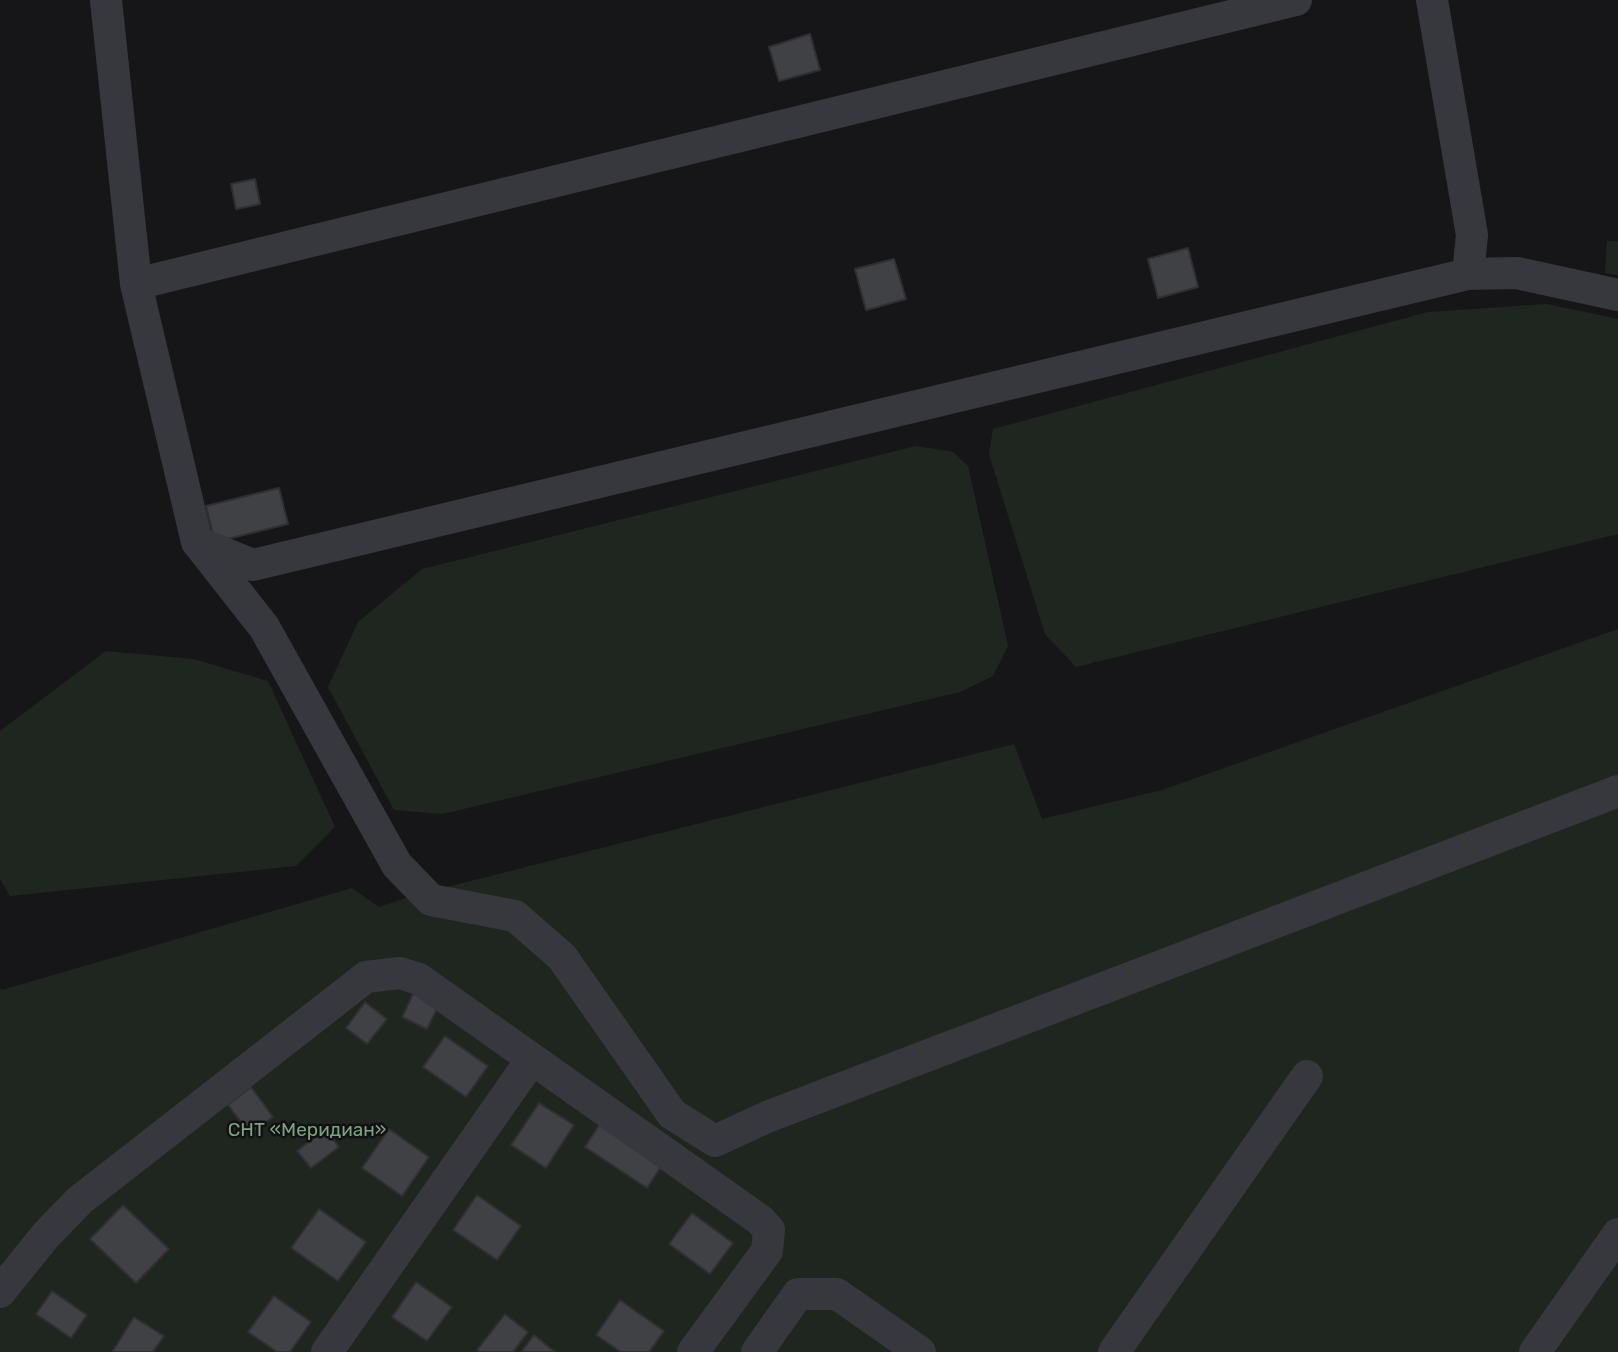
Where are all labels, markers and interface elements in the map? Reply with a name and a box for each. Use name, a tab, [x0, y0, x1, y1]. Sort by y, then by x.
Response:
park label: СНТ «Меридиан»	[228, 1120, 386, 1142]

